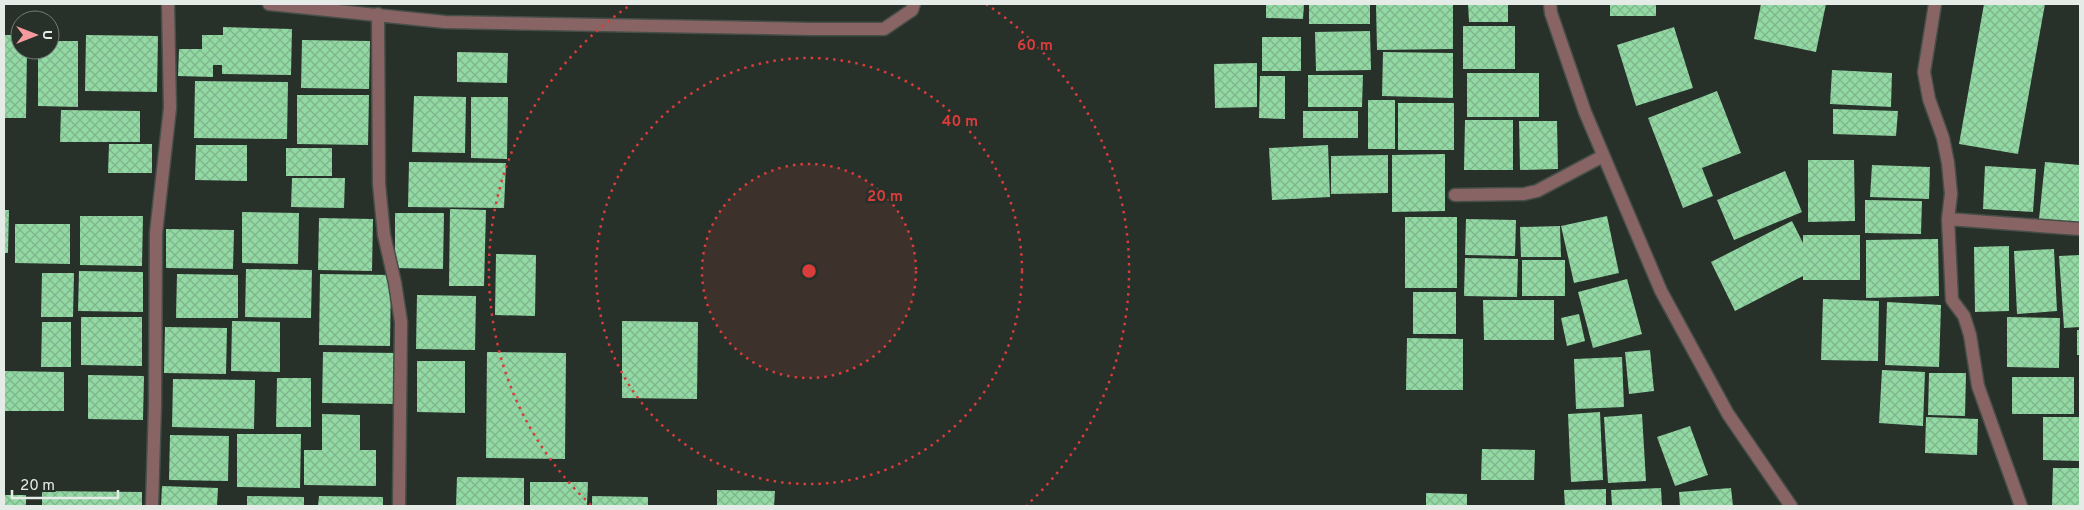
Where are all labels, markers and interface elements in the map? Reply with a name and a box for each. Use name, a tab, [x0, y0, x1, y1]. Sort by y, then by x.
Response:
north arrow	[10, 10, 60, 60]
text: U	[38, 30, 55, 40]
text: 60 m	[1017, 37, 1053, 56]
text: 40 m	[942, 113, 978, 132]
text: 20 m	[867, 188, 903, 207]
centre of rings	[800, 262, 818, 280]
scale bar	[12, 468, 119, 500]
text: 20 m	[20, 477, 55, 496]

